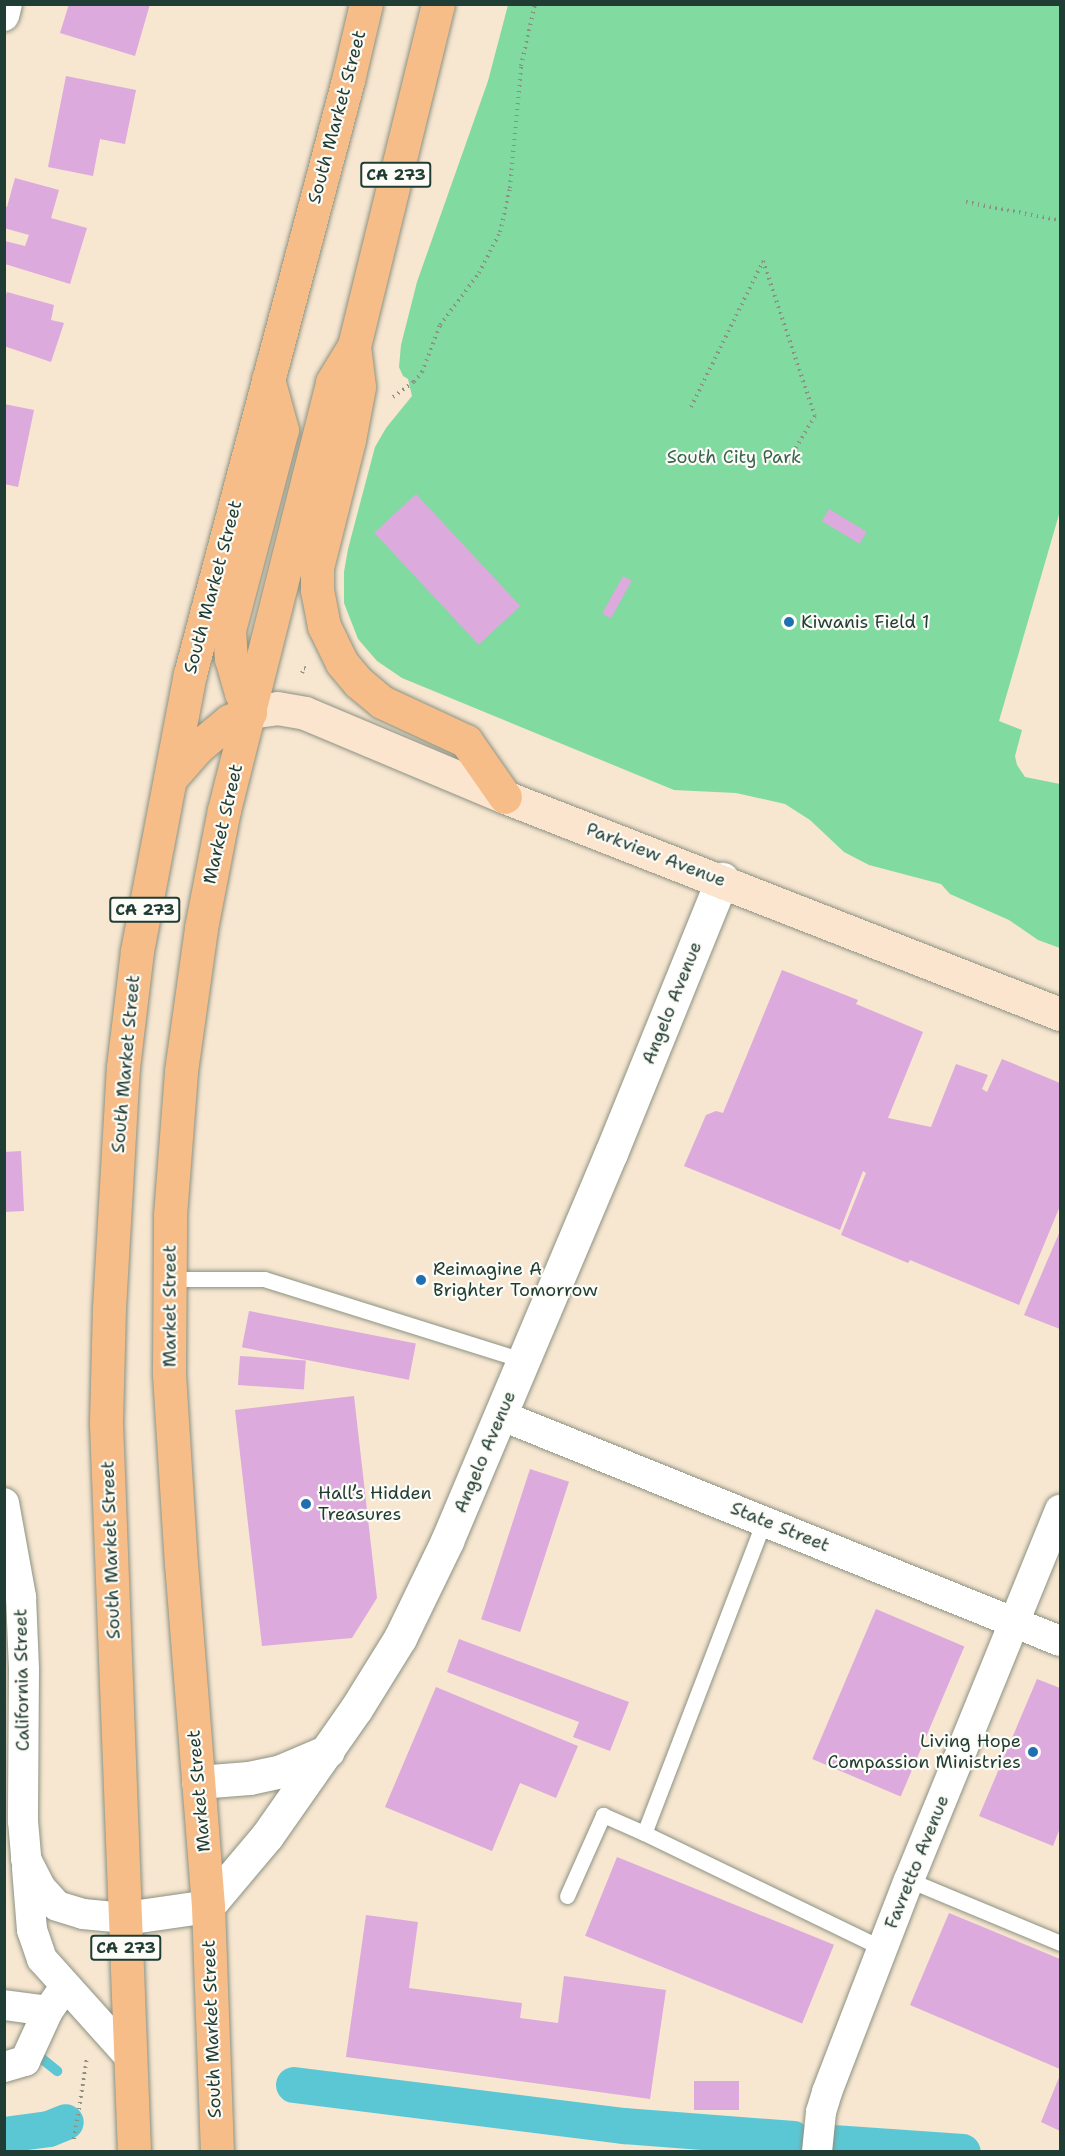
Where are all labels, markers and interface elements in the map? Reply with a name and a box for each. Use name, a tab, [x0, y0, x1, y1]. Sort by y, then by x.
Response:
street label: South Market Street	[303, 28, 371, 206]
road number: CA 273	[360, 162, 432, 188]
park label: South City Park	[667, 446, 801, 468]
street label: South Market Street	[179, 498, 247, 676]
place label: Kiwanis Field 1	[801, 611, 930, 633]
marker: Kiwanis Field 1	[782, 615, 796, 629]
street label: Market Street	[199, 762, 247, 886]
street label: Parkview Avenue	[583, 818, 729, 892]
road number: CA 273	[109, 897, 181, 923]
street label: Angelo Avenue	[638, 938, 706, 1068]
street label: South Market Street	[107, 974, 145, 1154]
street label: Market Street	[159, 1245, 181, 1367]
place label: Reimagine A Brighter Tomorrow	[433, 1259, 598, 1302]
marker: Reimagine A Brighter Tomorrow	[414, 1273, 428, 1287]
street label: Angelo Avenue	[450, 1388, 520, 1516]
street label: South Market Street	[97, 1460, 125, 1640]
place label: Hall’s Hidden Treasures	[318, 1483, 431, 1526]
marker: Hall’s Hidden Treasures	[299, 1497, 313, 1511]
street label: State Street	[727, 1497, 833, 1557]
street label: California Street	[10, 1609, 34, 1751]
street label: Market Street	[183, 1729, 215, 1853]
place label: Living Hope Compassion Ministries	[827, 1731, 1021, 1774]
marker: Living Hope Compassion Ministries	[1026, 1745, 1040, 1759]
street label: Favretto Avenue	[880, 1792, 954, 1932]
road number: CA 273	[90, 1935, 162, 1961]
street label: South Market Street	[198, 1939, 226, 2119]

